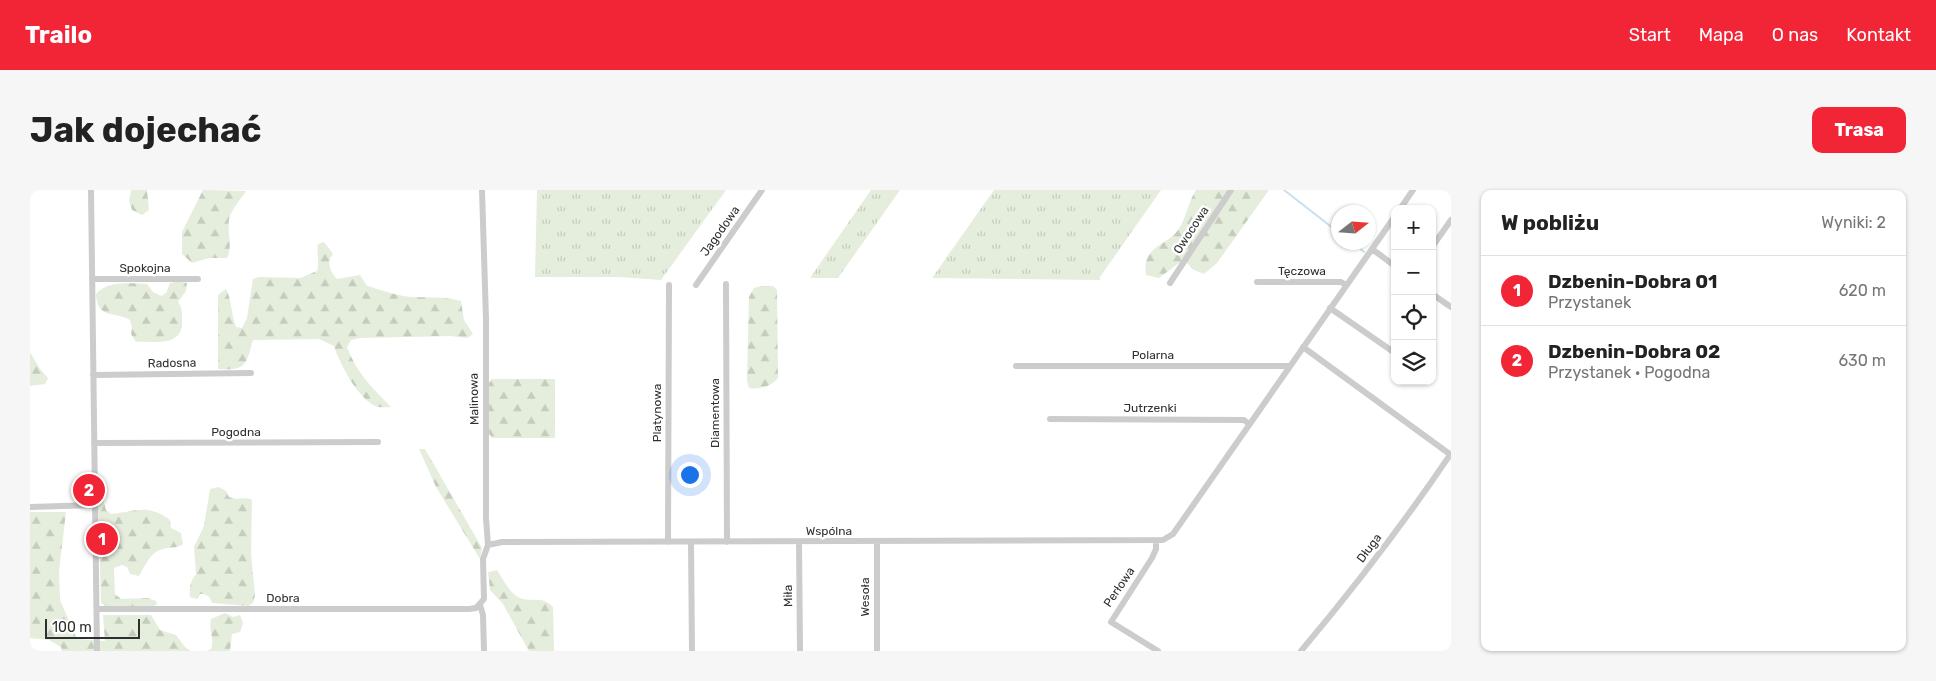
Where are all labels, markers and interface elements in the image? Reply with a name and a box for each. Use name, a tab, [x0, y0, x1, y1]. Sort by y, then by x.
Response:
text: Trailo	[25, 21, 92, 49]
text: Start	[1629, 24, 1671, 46]
text: Mapa	[1699, 24, 1744, 46]
text: O nas	[1772, 24, 1818, 46]
text: Kontakt	[1846, 24, 1911, 46]
button: Trasa	[1812, 107, 1906, 153]
text: Jak dojechać	[30, 109, 261, 151]
street label: Jagodowa	[698, 203, 742, 259]
street label: Owocowa	[1170, 204, 1212, 256]
north arrow	[1331, 205, 1376, 250]
map controls	[1391, 205, 1436, 385]
button: +	[1391, 205, 1436, 250]
text: W pobliżu	[1501, 210, 1599, 235]
text: Wyniki: 2	[1821, 213, 1886, 232]
button: −	[1391, 250, 1436, 295]
street label: Spokojna	[119, 261, 171, 275]
street label: Tęczowa	[1278, 264, 1326, 278]
text: Dzbenin-Dobra 01	[1548, 270, 1718, 293]
text: 1	[1513, 281, 1521, 300]
text: 620 m	[1839, 281, 1886, 300]
text: Przystanek	[1548, 293, 1631, 312]
button: locate	[1391, 295, 1436, 340]
button: layers	[1391, 340, 1436, 385]
text: Dzbenin-Dobra 02	[1548, 340, 1720, 363]
street label: Polarna	[1132, 348, 1174, 362]
text: 2	[1512, 351, 1522, 370]
text: 630 m	[1838, 351, 1886, 370]
street label: Radosna	[148, 356, 196, 370]
text: Przystanek · Pogodna	[1548, 363, 1710, 382]
street label: Malinowa	[467, 373, 481, 425]
street label: Diamentowa	[708, 378, 722, 448]
street label: Platynowa	[650, 384, 664, 442]
street label: Jutrzenki	[1123, 401, 1177, 415]
street label: Pogodna	[211, 425, 261, 439]
your location	[677, 462, 703, 488]
pin: 2	[73, 471, 105, 509]
pin: 1	[86, 520, 118, 558]
street label: Wspólna	[806, 524, 852, 538]
street label: Długa	[1354, 531, 1384, 565]
street label: Perłowa	[1101, 564, 1137, 610]
street label: Wesoła	[858, 577, 872, 617]
street label: Miła	[781, 585, 795, 607]
street label: Dobra	[266, 591, 300, 605]
scale bar	[45, 616, 140, 639]
text: 100 m	[52, 619, 92, 636]

